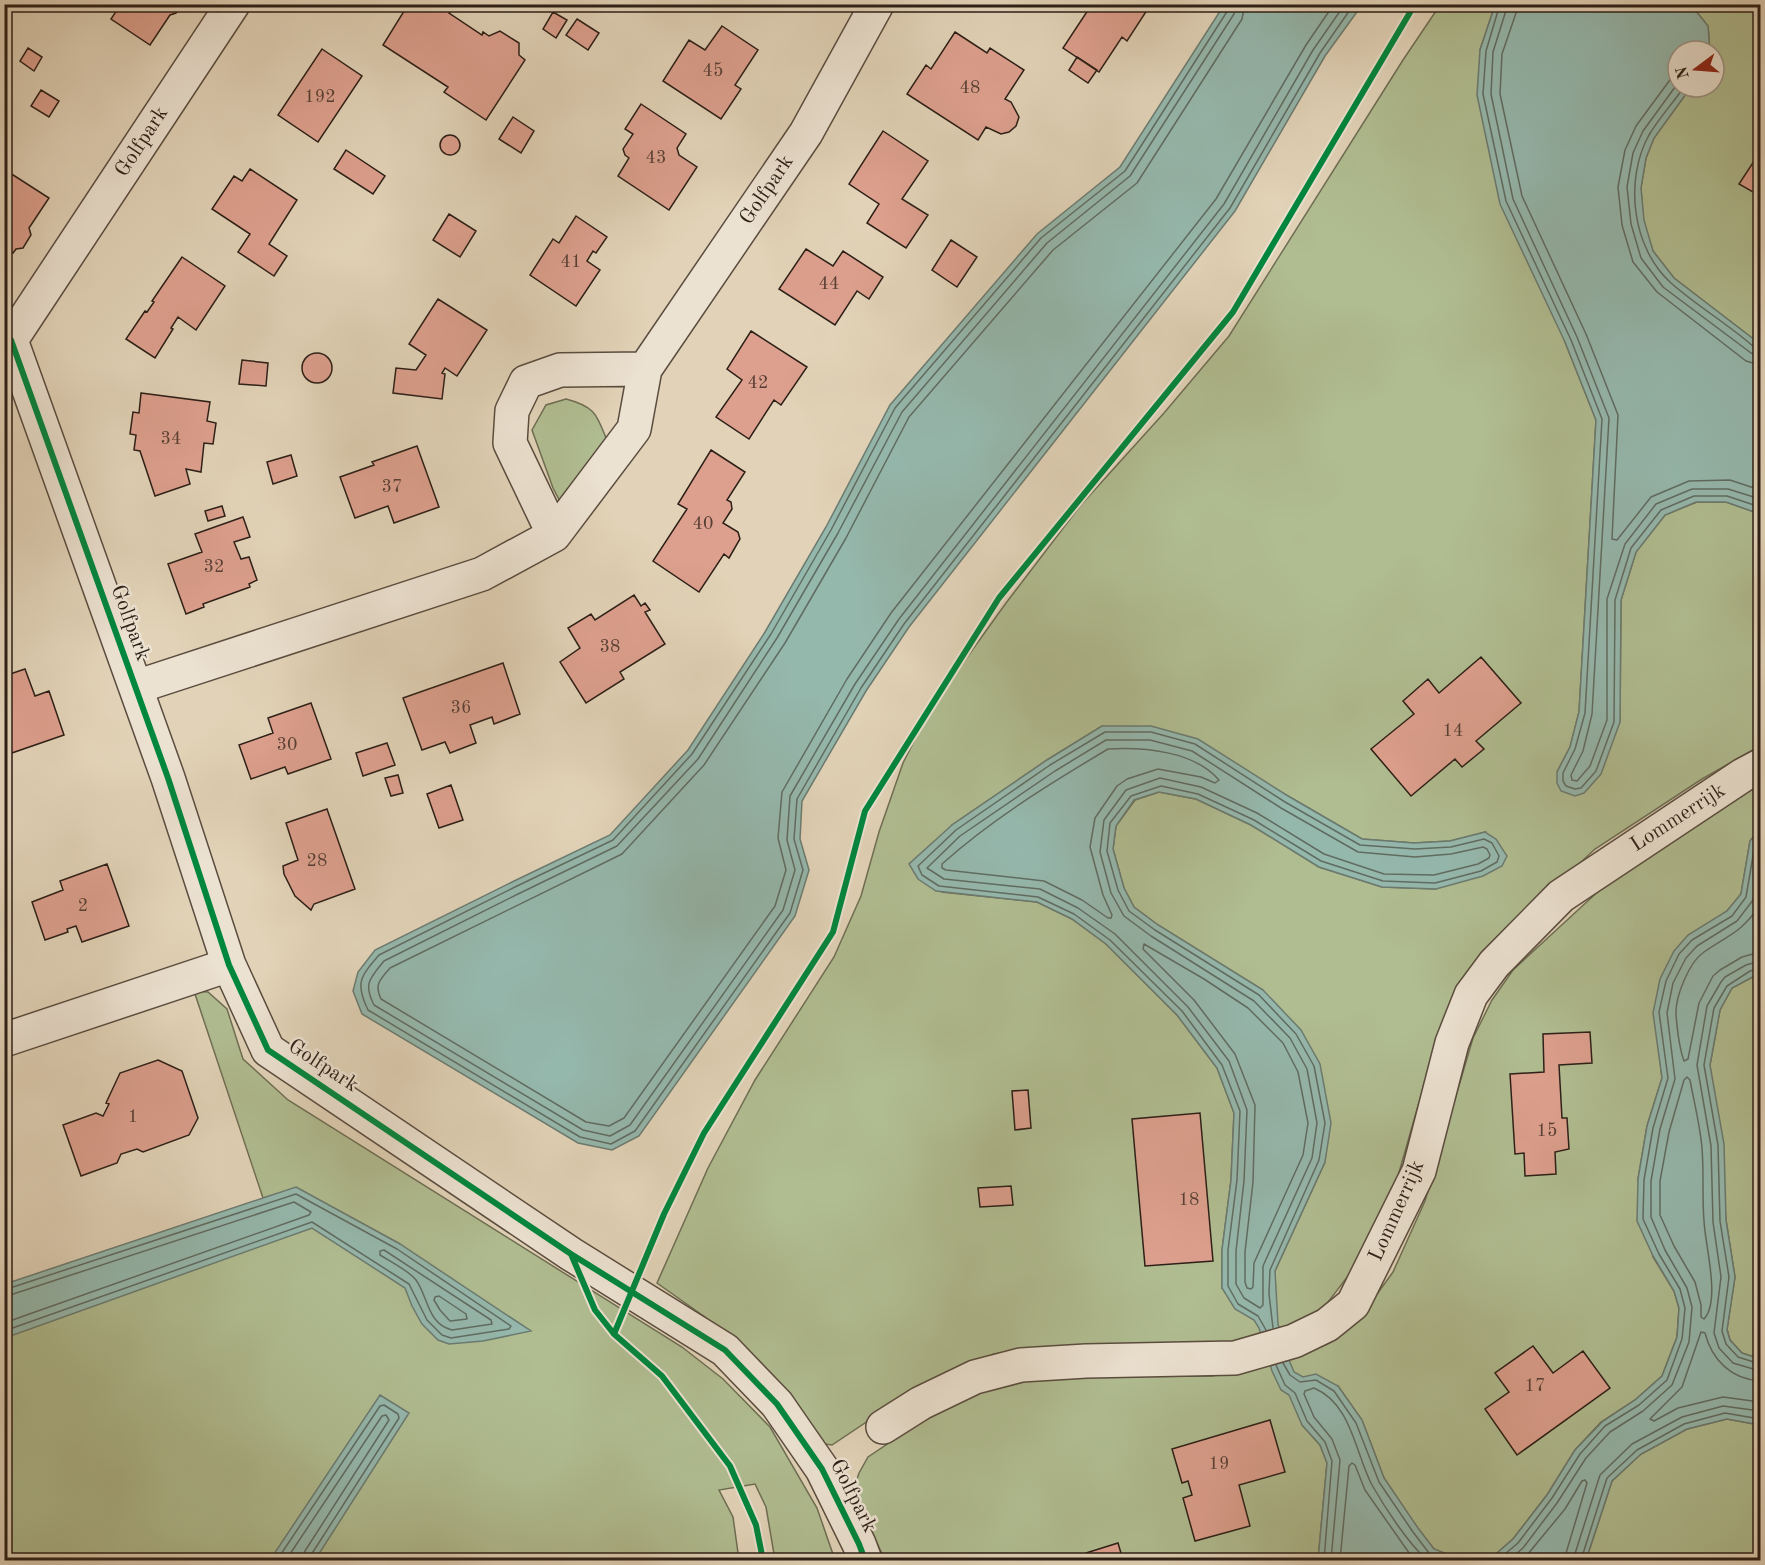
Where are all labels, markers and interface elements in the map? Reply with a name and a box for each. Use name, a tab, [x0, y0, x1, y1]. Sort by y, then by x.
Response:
north arrow	[1666, 39, 1726, 99]
house number: 45	[703, 62, 723, 80]
text: N	[1674, 64, 1693, 81]
house number: 48	[960, 79, 980, 97]
house number: 192	[304, 88, 336, 106]
street label: Golfpark	[112, 103, 172, 181]
house number: 43	[646, 149, 666, 167]
street label: Golfpark	[736, 151, 798, 229]
house number: 41	[561, 253, 581, 271]
house number: 44	[819, 275, 839, 293]
house number: 42	[748, 374, 768, 392]
house number: 34	[161, 430, 181, 448]
house number: 37	[382, 478, 402, 496]
house number: 40	[693, 515, 713, 533]
house number: 32	[204, 558, 224, 576]
street label: Golfpark	[107, 582, 153, 664]
house number: 38	[600, 638, 620, 656]
house number: 36	[451, 699, 471, 717]
house number: 14	[1443, 722, 1463, 740]
house number: 30	[277, 736, 297, 754]
street label: Lommerrijk	[1627, 780, 1729, 856]
house number: 28	[307, 852, 327, 870]
house number: 2	[78, 897, 88, 915]
street label: Golfpark	[284, 1036, 362, 1096]
house number: 1	[128, 1108, 138, 1126]
house number: 15	[1537, 1122, 1557, 1140]
street label: Lommerrijk	[1365, 1157, 1429, 1265]
house number: 18	[1179, 1191, 1199, 1209]
house number: 17	[1525, 1377, 1545, 1395]
house number: 19	[1209, 1455, 1229, 1473]
street label: Golfpark	[826, 1456, 880, 1536]

